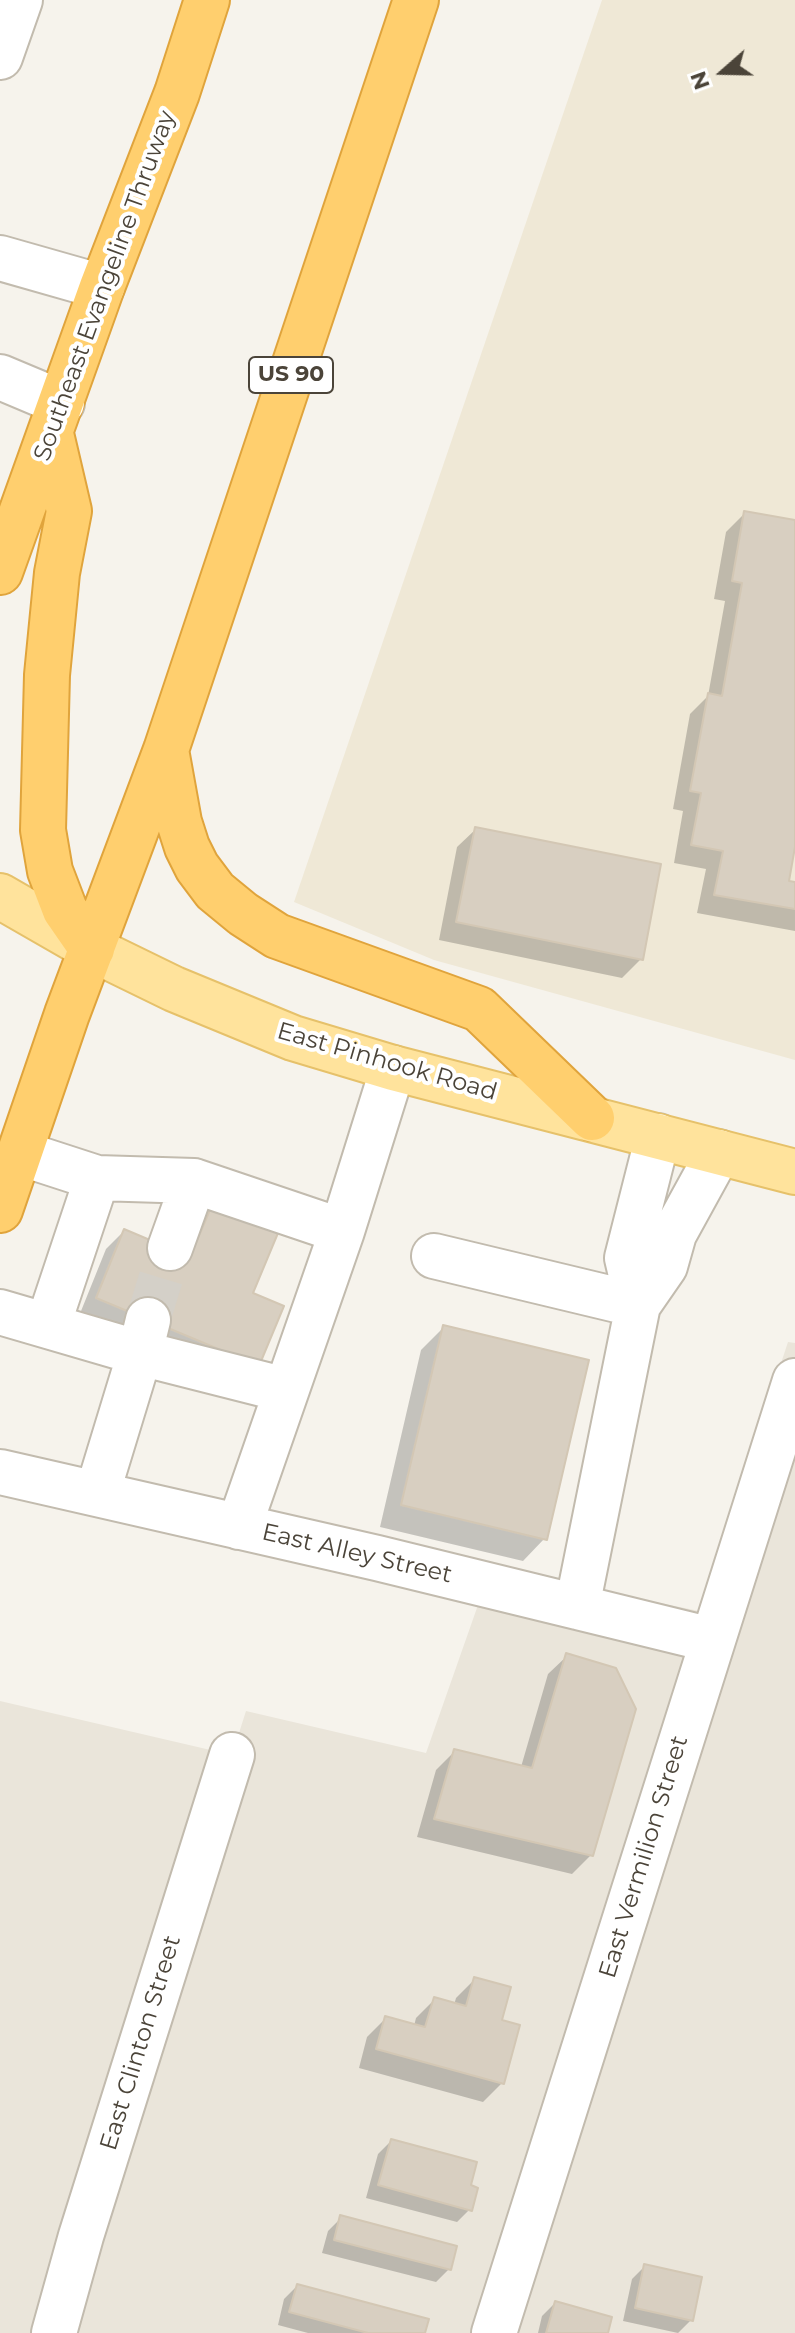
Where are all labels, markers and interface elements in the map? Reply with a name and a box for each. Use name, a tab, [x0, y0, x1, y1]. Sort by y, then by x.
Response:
north arrow	[683, 32, 763, 112]
text: N	[684, 67, 716, 93]
street label: Southeast Evangeline Thruway	[28, 107, 182, 465]
road number: US 90	[249, 357, 333, 393]
street label: East Pinhook Road	[274, 1017, 500, 1107]
street label: East Alley Street	[259, 1518, 455, 1590]
street label: East Vermilion Street	[593, 1732, 695, 1982]
street label: East Clinton Street	[95, 1932, 187, 2154]

